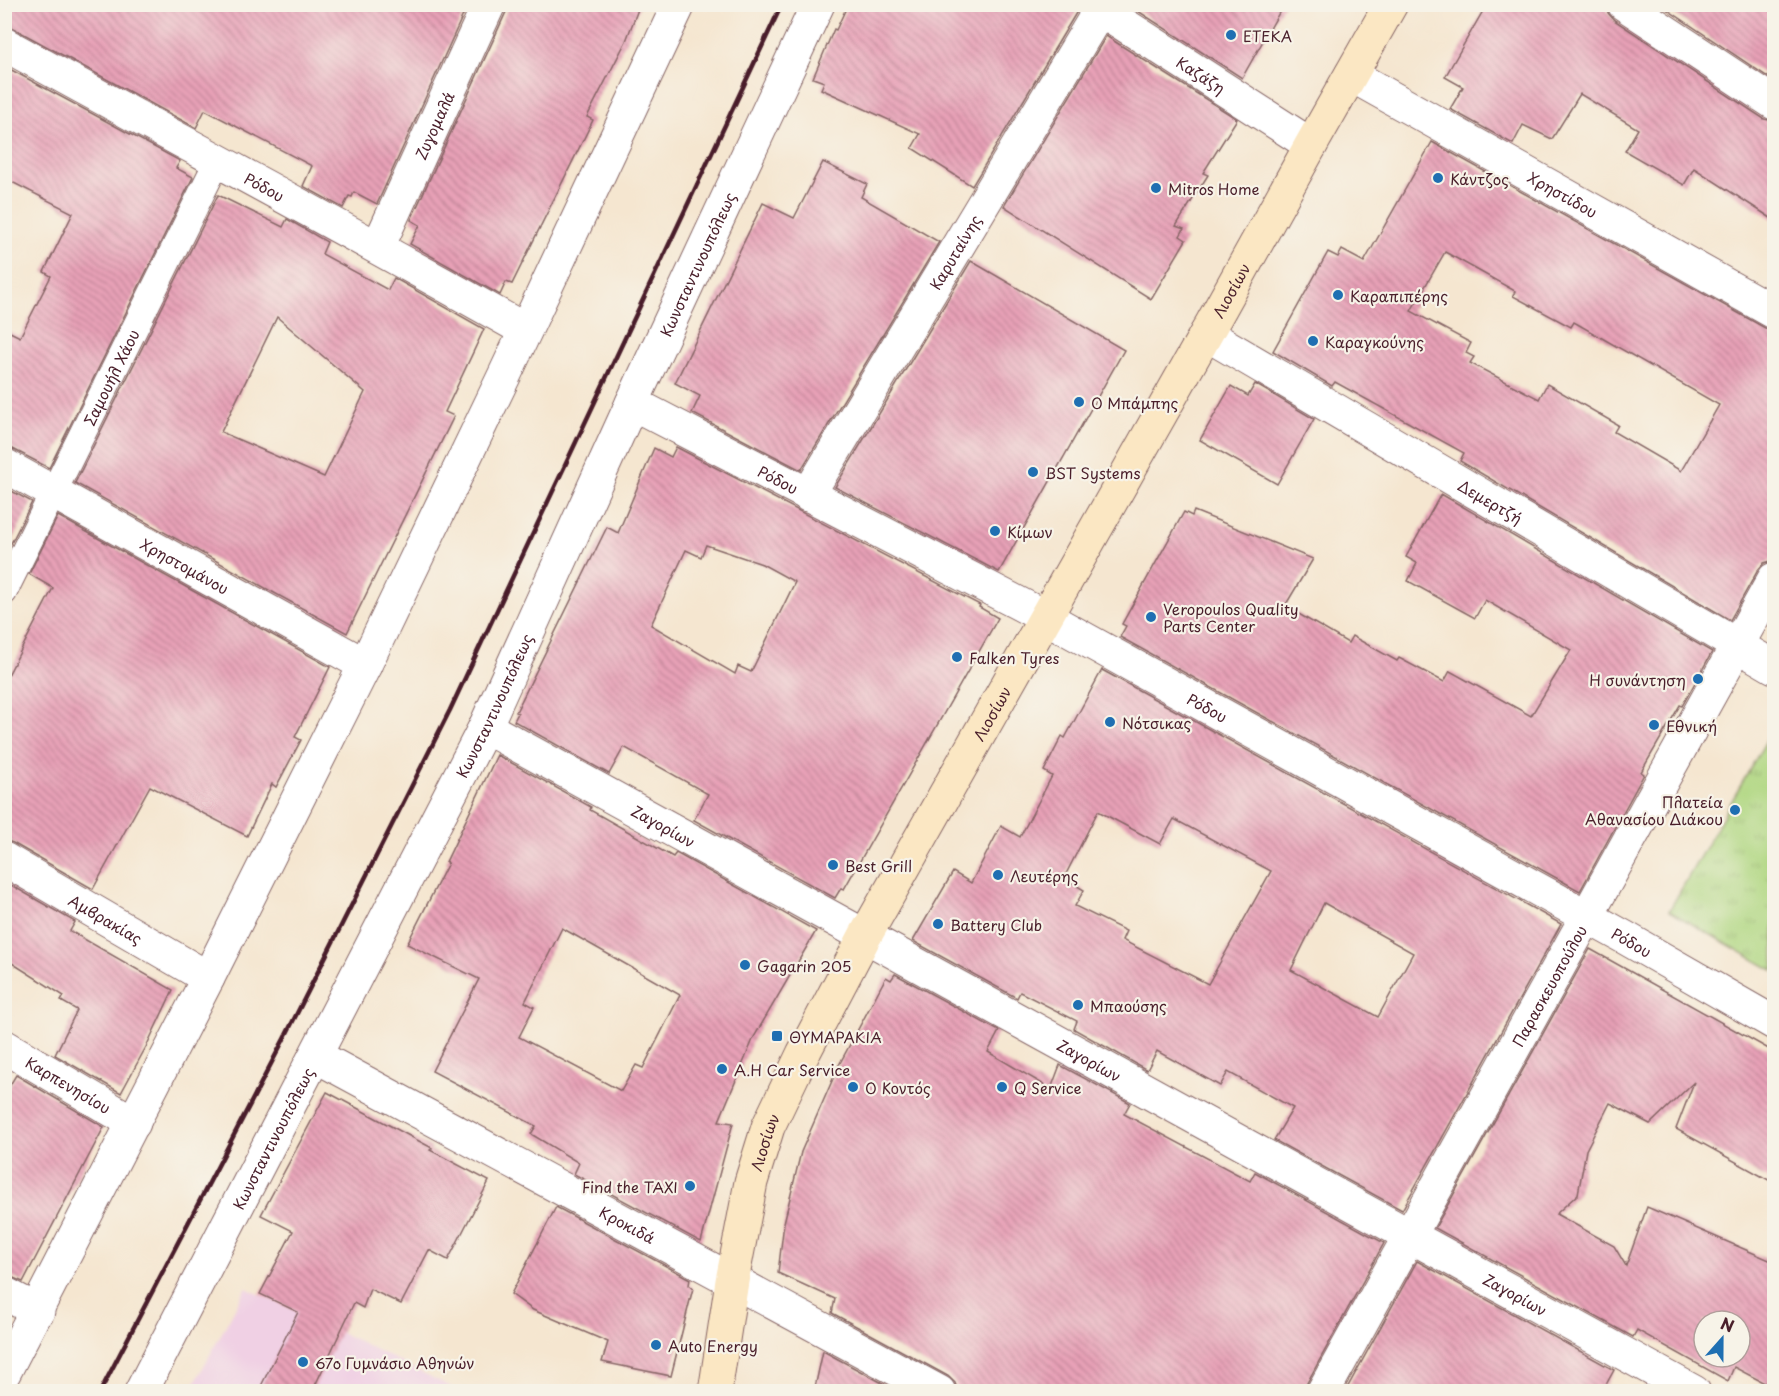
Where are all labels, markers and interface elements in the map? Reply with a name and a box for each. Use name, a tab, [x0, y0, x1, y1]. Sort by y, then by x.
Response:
place label: ETEKA	[1243, 24, 1292, 47]
marker: ETEKA	[1224, 28, 1238, 42]
street label: Καζάζη	[1172, 50, 1230, 99]
street label: Ζυγομαλά	[408, 87, 459, 163]
street label: Χρηστίδου	[1524, 165, 1602, 223]
street label: Ρόδου	[241, 166, 289, 206]
place label: Κάντζος	[1450, 167, 1509, 190]
marker: Κάντζος	[1431, 171, 1445, 185]
place label: Mitros Home	[1168, 177, 1260, 200]
marker: Mitros Home	[1149, 181, 1163, 195]
street label: Κωνσταντινουπόλεως	[653, 188, 741, 340]
street label: Καρυταίνης	[923, 210, 986, 294]
street label: Λιοσίων	[1206, 258, 1255, 322]
place label: Καραπιπέρης	[1350, 284, 1448, 307]
marker: Καραπιπέρης	[1331, 288, 1345, 302]
street label: Σαμουήλ Χάου	[77, 325, 144, 429]
place label: Καραγκούνης	[1325, 330, 1424, 353]
marker: Καραγκούνης	[1306, 334, 1320, 348]
place label: Ο Μπάμπης	[1091, 391, 1178, 414]
marker: Ο Μπάμπης	[1072, 395, 1086, 409]
street label: Ρόδου	[754, 459, 803, 499]
place label: BST Systems	[1045, 461, 1141, 484]
marker: BST Systems	[1026, 465, 1040, 479]
street label: Δεμερτζή	[1454, 473, 1527, 529]
place label: Κίμων	[1007, 520, 1053, 543]
marker: Κίμων	[988, 524, 1002, 538]
street label: Χρηστομάνου	[137, 532, 233, 599]
place label: Veropoulos Quality Parts Center	[1163, 597, 1299, 637]
marker: Veropoulos Quality Parts Center	[1144, 610, 1158, 624]
street label: Κωνσταντινουπόλεως	[449, 629, 538, 781]
place label: Falken Tyres	[969, 646, 1060, 669]
marker: Falken Tyres	[950, 650, 964, 664]
place label: Η συνάντηση	[1589, 668, 1686, 691]
marker: Η συνάντηση	[1691, 672, 1705, 686]
street label: Λιοσίων	[966, 682, 1016, 745]
street label: Ρόδου	[1183, 687, 1232, 727]
place label: Νότσικας	[1122, 711, 1191, 734]
place label: Εθνική	[1666, 714, 1717, 737]
marker: Νότσικας	[1103, 715, 1117, 729]
marker: Εθνική	[1647, 718, 1661, 732]
place label: Πλατεία Αθανασίου Διάκου	[1585, 790, 1723, 830]
street label: Ζαγορίων	[628, 798, 700, 852]
marker: Πλατεία Αθανασίου Διάκου	[1728, 803, 1742, 817]
place label: Best Grill	[845, 854, 912, 877]
marker: Best Grill	[826, 858, 840, 872]
place label: Λευτέρης	[1010, 864, 1079, 887]
marker: Λευτέρης	[991, 868, 1005, 882]
street label: Αμβρακίας	[65, 888, 147, 949]
place label: Battery Club	[950, 913, 1042, 936]
marker: Battery Club	[931, 917, 945, 931]
street label: Παρασκευοπούλου	[1506, 920, 1592, 1050]
street label: Ρόδου	[1608, 921, 1656, 962]
place label: Gagarin 205	[757, 954, 851, 977]
marker: Gagarin 205	[738, 958, 752, 972]
place label: Μπαούσης	[1090, 994, 1167, 1017]
marker: Μπαούσης	[1071, 998, 1085, 1012]
place label: ΘΥΜΑΡΑΚΙΑ	[789, 1025, 882, 1048]
marker: ΘΥΜΑΡΑΚΙΑ	[770, 1029, 784, 1043]
street label: Ζαγορίων	[1053, 1033, 1126, 1086]
street label: Καρπενησίου	[22, 1050, 115, 1118]
place label: A.H Car Service	[734, 1058, 850, 1081]
marker: A.H Car Service	[715, 1062, 729, 1076]
street label: Κωνσταντινουπόλεως	[226, 1063, 319, 1213]
place label: Ο Κοντός	[865, 1076, 931, 1099]
place label: Q Service	[1014, 1076, 1082, 1099]
marker: Ο Κοντός	[846, 1080, 860, 1094]
marker: Q Service	[995, 1080, 1009, 1094]
street label: Λιοσίων	[744, 1109, 785, 1174]
place label: Find the TAXI	[582, 1175, 678, 1198]
marker: Find the TAXI	[683, 1179, 697, 1193]
street label: Κροκιδά	[596, 1200, 660, 1249]
street label: Ζαγορίων	[1479, 1267, 1552, 1321]
north arrow	[1692, 1309, 1752, 1369]
text: N	[1718, 1311, 1738, 1338]
place label: Auto Energy	[668, 1334, 758, 1357]
marker: Auto Energy	[649, 1338, 663, 1352]
place label: 67ο Γυμνάσιο Αθηνών	[315, 1351, 475, 1374]
marker: 67ο Γυμνάσιο Αθηνών	[296, 1355, 310, 1369]

